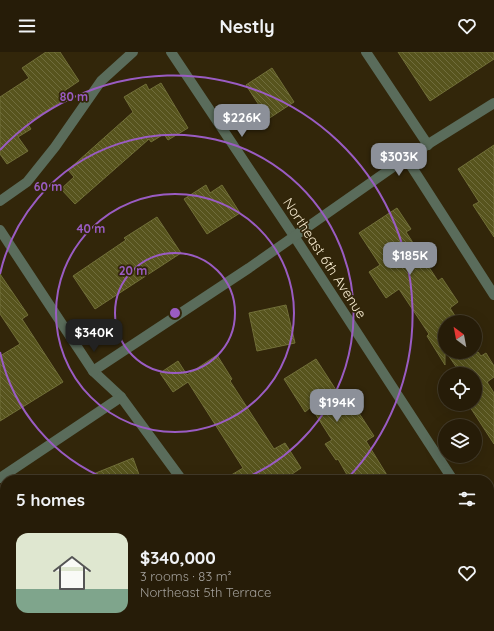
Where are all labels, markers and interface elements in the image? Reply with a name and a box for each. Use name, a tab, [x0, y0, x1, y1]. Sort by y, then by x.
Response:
icon: menu	[16, 15, 38, 37]
text: Nestly	[219, 15, 275, 38]
icon: heart	[456, 15, 478, 37]
text: 80 m	[60, 89, 88, 104]
pin: $226K	[214, 104, 270, 138]
text: $226K	[223, 109, 261, 125]
pin: $303K	[371, 143, 427, 177]
text: $303K	[380, 148, 418, 164]
text: 60 m	[34, 179, 62, 194]
street label: Northeast 6th Avenue	[279, 194, 371, 322]
text: 40 m	[77, 221, 105, 236]
pin: $185K	[382, 242, 438, 276]
text: $185K	[392, 247, 428, 263]
text: 20 m	[119, 263, 147, 278]
centre of rings	[168, 306, 182, 320]
north arrow	[438, 315, 482, 359]
map controls	[438, 315, 482, 463]
pin: $340K	[66, 319, 122, 353]
text: $340K	[75, 324, 113, 340]
button: locate	[438, 367, 482, 411]
pin: $194K	[309, 389, 365, 423]
text: $194K	[319, 394, 355, 410]
button: layers	[438, 419, 482, 463]
icon: filters	[456, 488, 478, 510]
text: 5 homes	[16, 489, 85, 510]
text: $340,000	[140, 547, 216, 568]
icon: home	[48, 549, 96, 597]
icon: heart	[456, 562, 478, 584]
text: 3 rooms · 83 m²	[140, 568, 232, 584]
text: Northeast 5th Terrace	[140, 584, 271, 600]

